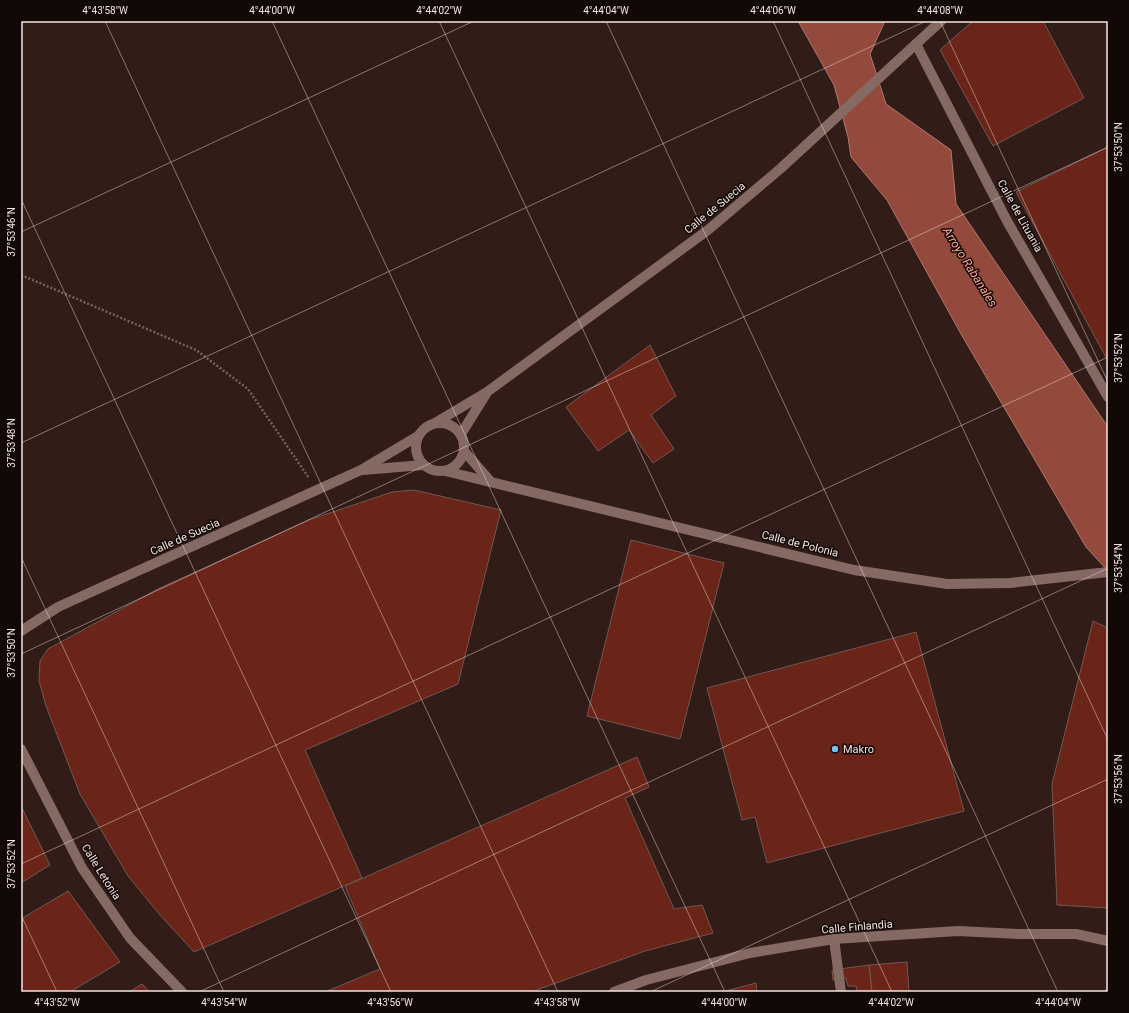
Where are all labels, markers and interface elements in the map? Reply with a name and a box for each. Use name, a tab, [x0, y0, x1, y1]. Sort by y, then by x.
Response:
text: 4°43'58"W	[82, 5, 128, 16]
text: 4°44'00"W	[249, 5, 295, 16]
text: 4°44'02"W	[416, 5, 462, 16]
text: 4°44'04"W	[583, 5, 629, 16]
text: 4°44'06"W	[750, 5, 796, 16]
text: 4°44'08"W	[917, 5, 963, 16]
text: 37°53'50"N	[1113, 122, 1124, 172]
street label: Calle de Lituania	[995, 178, 1045, 254]
street label: Calle de Suecia	[682, 179, 748, 237]
text: 37°53'46"N	[6, 207, 17, 257]
water label: Arroyo Rabanales	[939, 224, 1000, 309]
text: 37°53'52"N	[1113, 333, 1124, 383]
text: 37°53'48"N	[6, 418, 17, 468]
street label: Calle de Suecia	[148, 516, 222, 558]
street label: Calle de Polonia	[760, 528, 840, 560]
text: 37°53'54"N	[1113, 543, 1124, 593]
text: 37°53'50"N	[6, 628, 17, 678]
place label: Makro	[843, 743, 874, 756]
marker: Makro	[830, 744, 840, 754]
text: 37°53'56"N	[1113, 754, 1124, 804]
text: 37°53'52"N	[6, 839, 17, 889]
street label: Calle Letonia	[79, 842, 123, 902]
street label: Calle Finlandia	[821, 917, 893, 937]
text: 4°43'52"W	[34, 997, 80, 1008]
text: 4°43'54"W	[201, 997, 247, 1008]
text: 4°43'56"W	[367, 997, 413, 1008]
text: 4°43'58"W	[534, 997, 580, 1008]
text: 4°44'00"W	[701, 997, 747, 1008]
text: 4°44'02"W	[868, 997, 914, 1008]
text: 4°44'04"W	[1035, 997, 1081, 1008]

